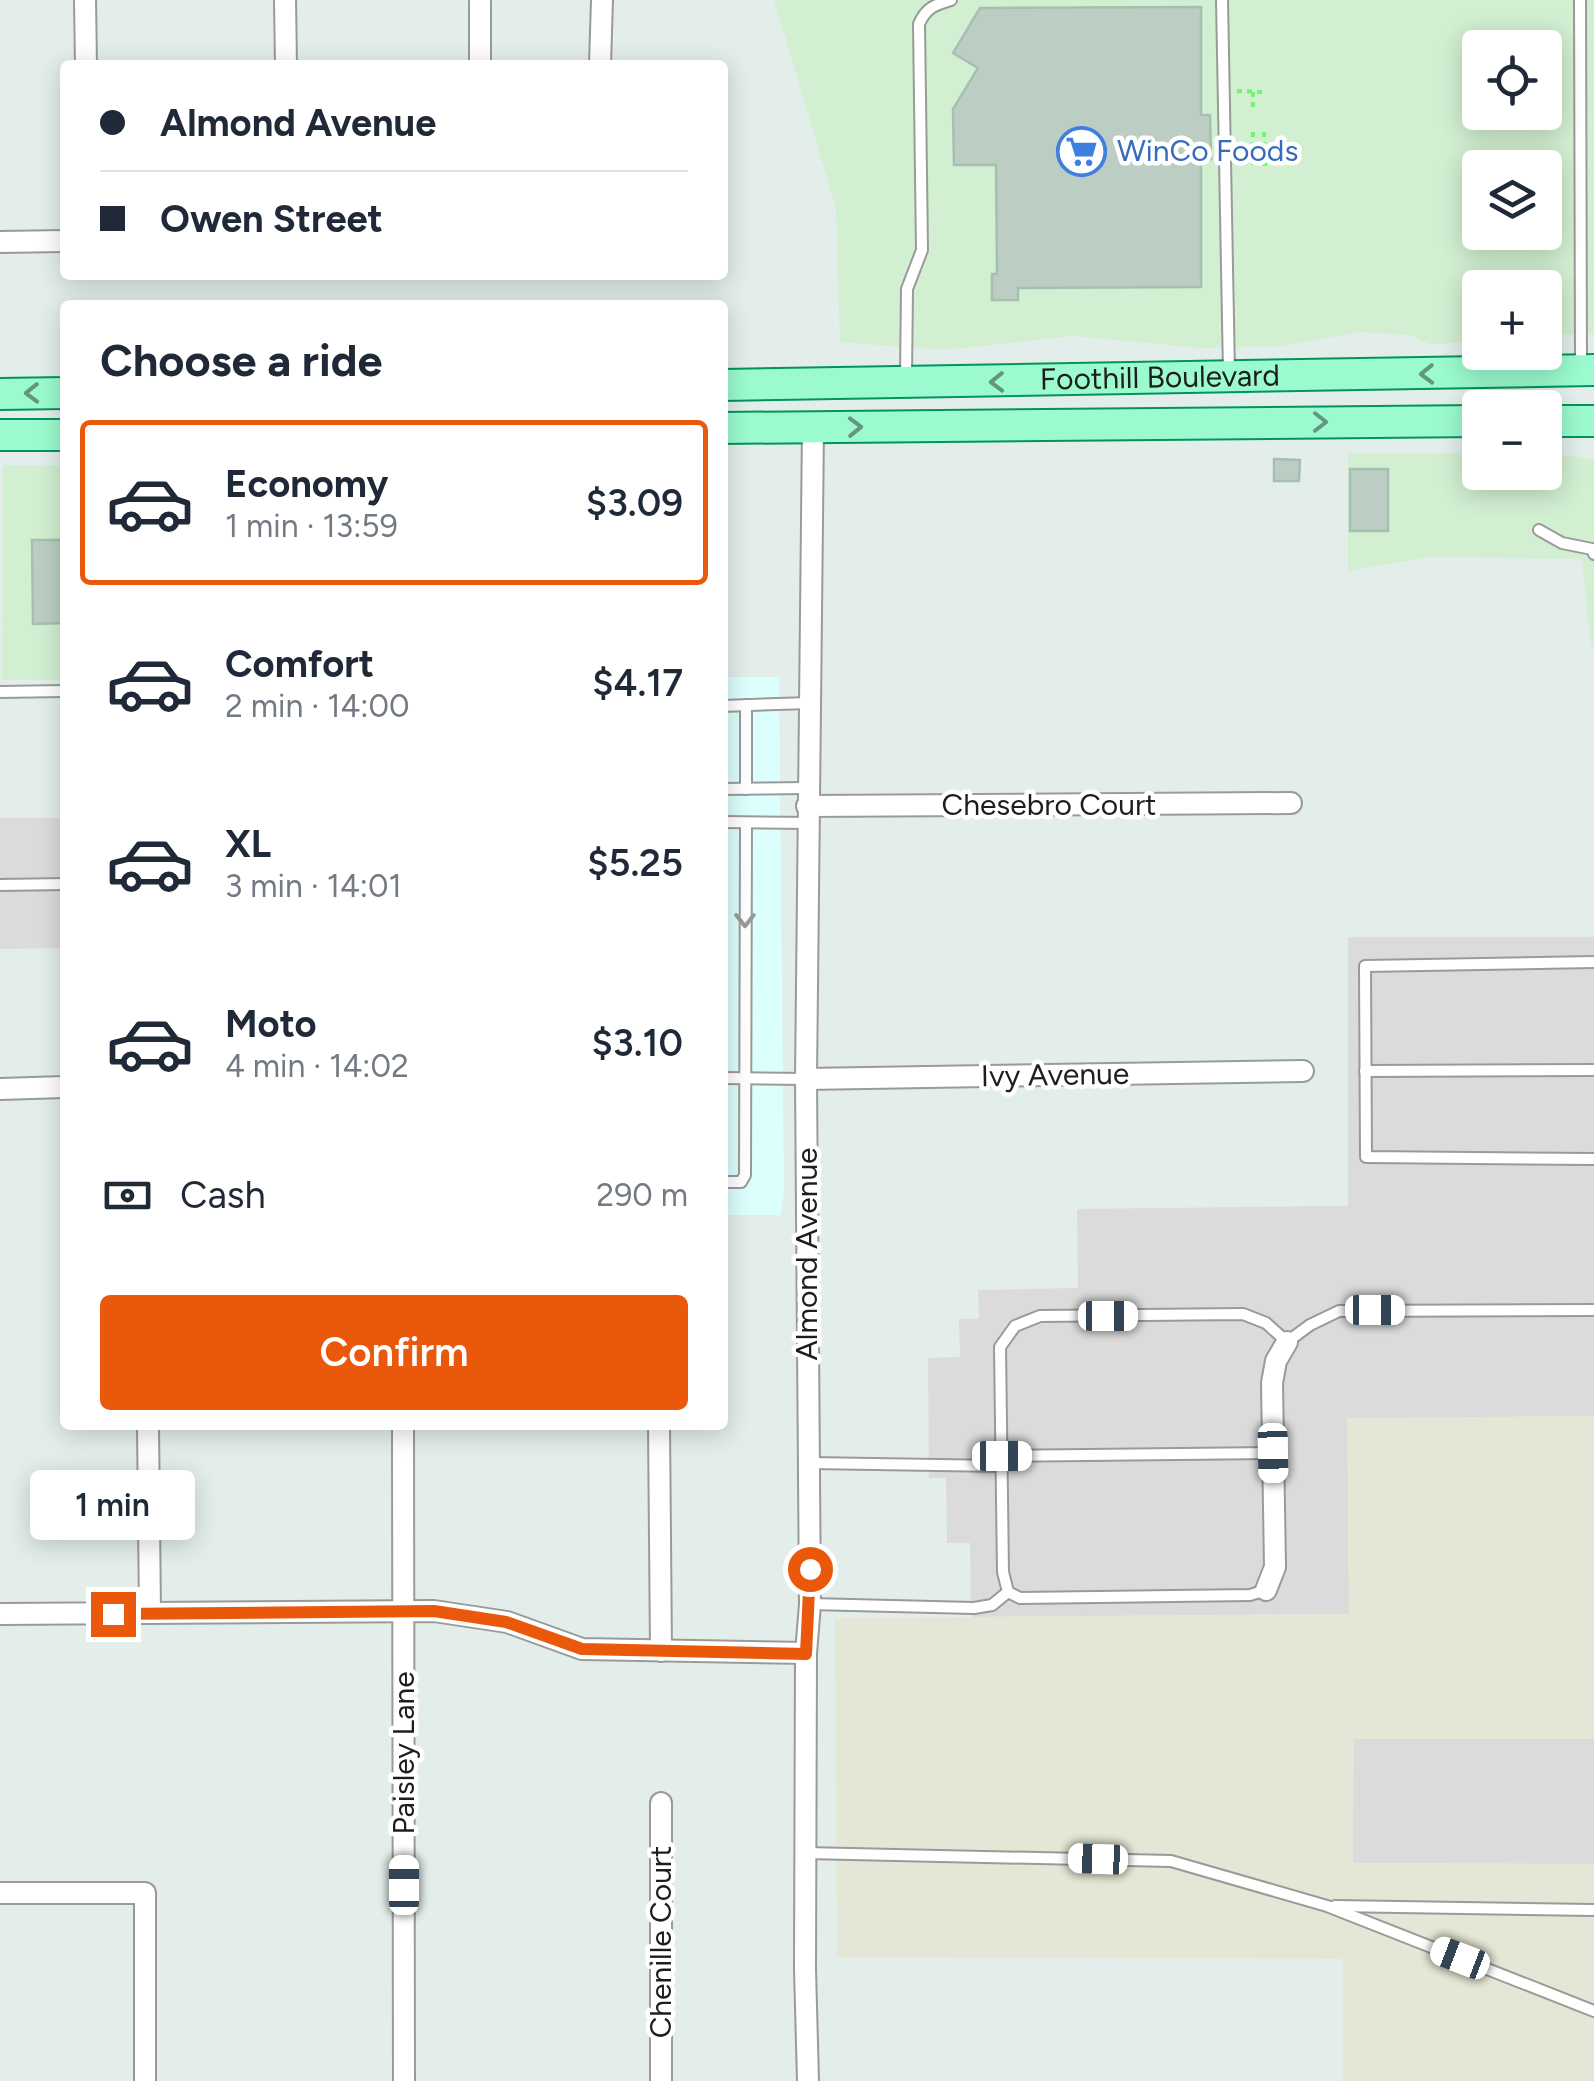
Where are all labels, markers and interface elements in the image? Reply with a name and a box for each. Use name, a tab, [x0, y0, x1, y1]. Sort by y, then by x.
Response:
map controls	[1462, 30, 1562, 490]
button: locate	[1462, 30, 1562, 130]
text: Almond Avenue	[160, 100, 436, 146]
supermarket icon: WinCo Foods	[1056, 125, 1108, 177]
place label: WinCo Foods	[1117, 132, 1298, 169]
button: layers	[1462, 150, 1562, 250]
text: Owen Street	[160, 196, 383, 242]
button: +	[1462, 270, 1562, 370]
text: Choose a ride	[100, 333, 382, 387]
street label: Foothill Boulevard	[1040, 356, 1280, 398]
one-way arrow	[1418, 364, 1434, 385]
one-way arrow	[988, 371, 1004, 392]
one-way arrow	[24, 382, 40, 404]
button: −	[1462, 390, 1562, 490]
one-way arrow	[1314, 411, 1329, 433]
one-way arrow	[847, 416, 863, 437]
icon: car	[105, 458, 195, 548]
text: Economy	[225, 461, 388, 507]
text: $3.09	[586, 480, 683, 526]
text: 1 min · 13:59	[225, 507, 398, 545]
icon: car	[105, 638, 195, 728]
text: Comfort	[225, 641, 374, 687]
text: $4.17	[592, 660, 683, 706]
text: 2 min · 14:00	[225, 687, 409, 725]
street label: Chesebro Court	[942, 786, 1156, 823]
icon: car	[105, 818, 195, 908]
text: XL	[225, 821, 271, 867]
text: $5.25	[587, 840, 683, 886]
text: 3 min · 14:01	[225, 867, 402, 905]
one-way arrow	[734, 914, 756, 929]
icon: car	[105, 998, 195, 1088]
text: Moto	[225, 1001, 317, 1047]
text: $3.10	[592, 1020, 683, 1066]
text: 4 min · 14:02	[225, 1047, 409, 1085]
street label: Ivy Avenue	[980, 1055, 1129, 1094]
street label: Almond Avenue	[788, 1147, 825, 1361]
icon: cash	[100, 1168, 155, 1223]
text: Cash	[180, 1172, 266, 1218]
text: 290 m	[596, 1176, 688, 1214]
button: Confirm	[100, 1295, 688, 1410]
car	[1345, 1295, 1405, 1325]
car	[1078, 1301, 1138, 1331]
car	[1257, 1423, 1289, 1483]
car	[972, 1441, 1032, 1471]
callout: 1 min	[31, 1469, 196, 1539]
text: 1 min	[75, 1486, 150, 1524]
route start	[788, 1547, 833, 1592]
route end	[91, 1592, 136, 1637]
street label: Paisley Lane	[385, 1671, 422, 1835]
car	[1067, 1843, 1129, 1875]
street label: Chenille Court	[642, 1846, 679, 2038]
car	[389, 1855, 419, 1915]
car	[1427, 1933, 1493, 1983]

